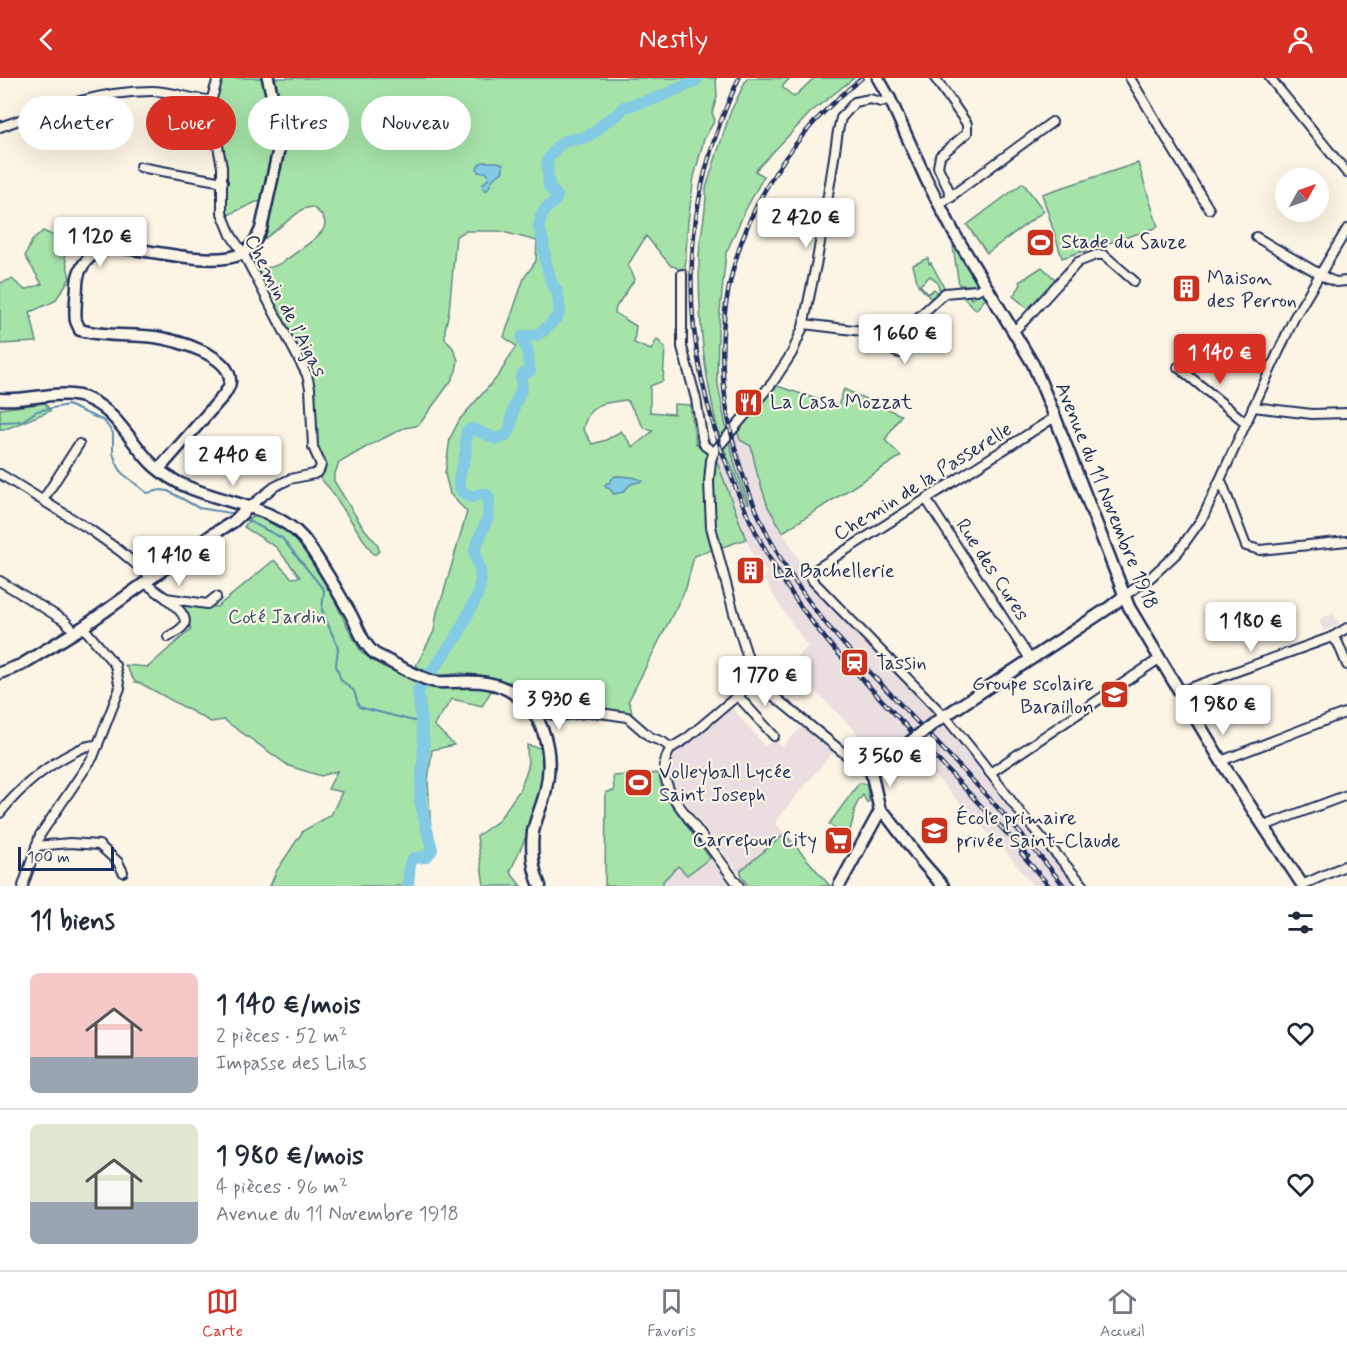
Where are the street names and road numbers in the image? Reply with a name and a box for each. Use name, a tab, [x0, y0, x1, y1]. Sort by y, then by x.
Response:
street label: Chemin de l'Aigas	[237, 230, 333, 382]
street label: Avenue du 11 Novembre 1918	[1048, 378, 1164, 614]
street label: Chemin de la Passerelle	[829, 416, 1017, 548]
street label: Rue des Cures	[949, 514, 1035, 626]

